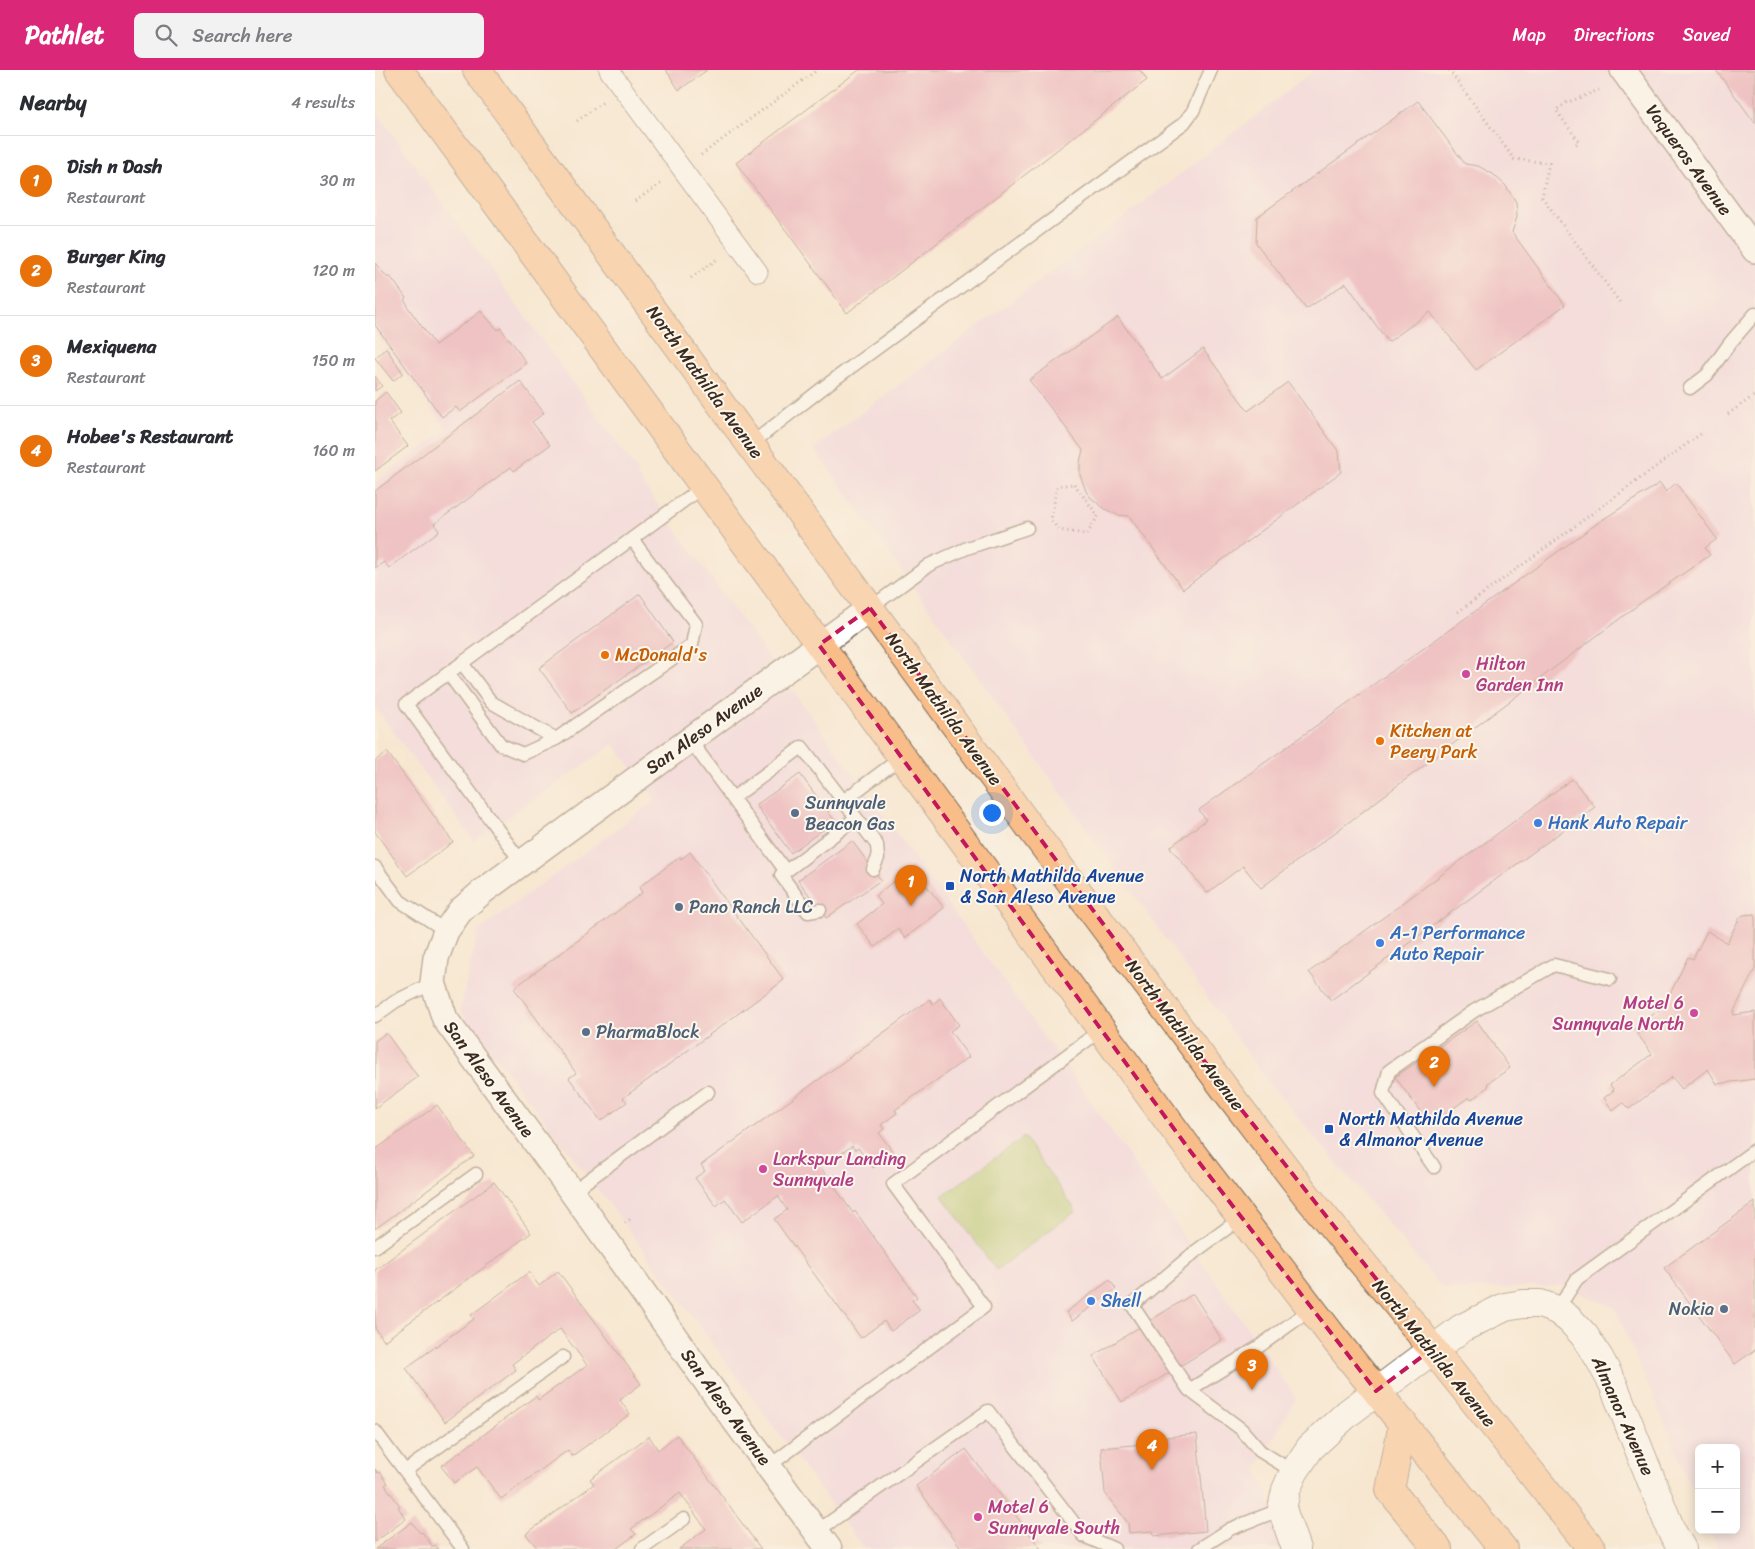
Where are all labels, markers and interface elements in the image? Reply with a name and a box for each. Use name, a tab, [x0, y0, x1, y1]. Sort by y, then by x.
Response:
search box	[134, 13, 484, 58]
text: Pathlet	[25, 14, 104, 56]
text: Search here	[192, 19, 292, 52]
text: Map	[1513, 19, 1546, 51]
text: Directions	[1574, 19, 1655, 51]
text: Saved	[1683, 19, 1730, 51]
icon: search	[152, 21, 180, 49]
text: Nearby	[20, 84, 86, 122]
text: 4 results	[291, 88, 355, 117]
street label: Vaqueros Avenue	[1637, 97, 1741, 223]
text: Dish n Dash	[67, 150, 162, 183]
text: 1	[33, 166, 39, 195]
text: 30 m	[320, 166, 355, 195]
text: Restaurant	[67, 183, 146, 212]
text: Burger King	[67, 240, 166, 273]
text: 2	[31, 256, 41, 285]
text: 120 m	[312, 256, 355, 285]
text: Restaurant	[67, 273, 146, 302]
street label: North Mathilda Avenue	[638, 298, 772, 466]
text: Mexiquena	[67, 330, 156, 363]
text: 3	[32, 346, 40, 375]
text: 150 m	[312, 346, 355, 375]
text: Restaurant	[67, 363, 146, 392]
text: Hobee's Restaurant	[67, 420, 233, 453]
text: 4	[31, 436, 41, 465]
text: 160 m	[312, 436, 355, 465]
text: Restaurant	[67, 453, 146, 482]
street label: North Mathilda Avenue	[877, 625, 1011, 793]
place label: McDonald's	[615, 639, 708, 671]
place label: Hilton Garden Inn	[1476, 648, 1564, 701]
marker: McDonald's	[599, 649, 611, 661]
marker: Hilton Garden Inn	[1460, 668, 1472, 680]
street label: San Aleso Avenue	[638, 675, 770, 783]
place label: Kitchen at Peery Park	[1390, 715, 1478, 768]
marker: Kitchen at Peery Park	[1374, 735, 1386, 747]
place label: Sunnyvale Beacon Gas	[805, 787, 895, 840]
your location	[979, 800, 1005, 826]
marker: Sunnyvale Beacon Gas	[789, 807, 801, 819]
place label: Hank Auto Repair	[1548, 807, 1689, 839]
marker: Hank Auto Repair	[1532, 817, 1544, 829]
place label: North Mathilda Avenue & San Aleso Avenue	[960, 860, 1144, 913]
pin: 1	[895, 865, 927, 906]
marker: North Mathilda Avenue & San Aleso Avenue	[944, 880, 956, 892]
place label: Pano Ranch LLC	[689, 891, 813, 923]
marker: Pano Ranch LLC	[673, 901, 685, 913]
place label: A-1 Performance Auto Repair	[1389, 917, 1525, 970]
marker: A-1 Performance Auto Repair	[1374, 937, 1386, 949]
street label: North Mathilda Avenue	[1117, 952, 1253, 1118]
place label: Motel 6 Sunnyvale North	[1552, 987, 1684, 1040]
marker: Motel 6 Sunnyvale North	[1688, 1007, 1700, 1019]
street label: San Aleso Avenue	[435, 1013, 543, 1145]
place label: PharmaBlock	[596, 1016, 700, 1048]
marker: PharmaBlock	[580, 1026, 592, 1038]
pin: 2	[1418, 1046, 1450, 1087]
place label: North Mathilda Avenue & Almanor Avenue	[1339, 1103, 1523, 1156]
marker: North Mathilda Avenue & Almanor Avenue	[1323, 1123, 1335, 1135]
place label: Larkspur Landing Sunnyvale	[773, 1143, 906, 1196]
marker: Larkspur Landing Sunnyvale	[757, 1163, 769, 1175]
street label: North Mathilda Avenue	[1364, 1271, 1504, 1435]
place label: Shell	[1101, 1285, 1142, 1317]
place label: Nokia	[1669, 1293, 1714, 1325]
marker: Shell	[1085, 1295, 1097, 1307]
marker: Nokia	[1718, 1303, 1730, 1315]
street label: San Aleso Avenue	[672, 1341, 780, 1473]
pin: 3	[1236, 1349, 1268, 1390]
street label: Almanor Avenue	[1582, 1350, 1664, 1481]
pin: 4	[1136, 1429, 1168, 1470]
map controls	[1695, 1444, 1740, 1534]
button: +	[1695, 1444, 1740, 1489]
button: −	[1695, 1489, 1740, 1534]
place label: Motel 6 Sunnyvale South	[988, 1491, 1120, 1544]
marker: Motel 6 Sunnyvale South	[972, 1511, 984, 1523]

